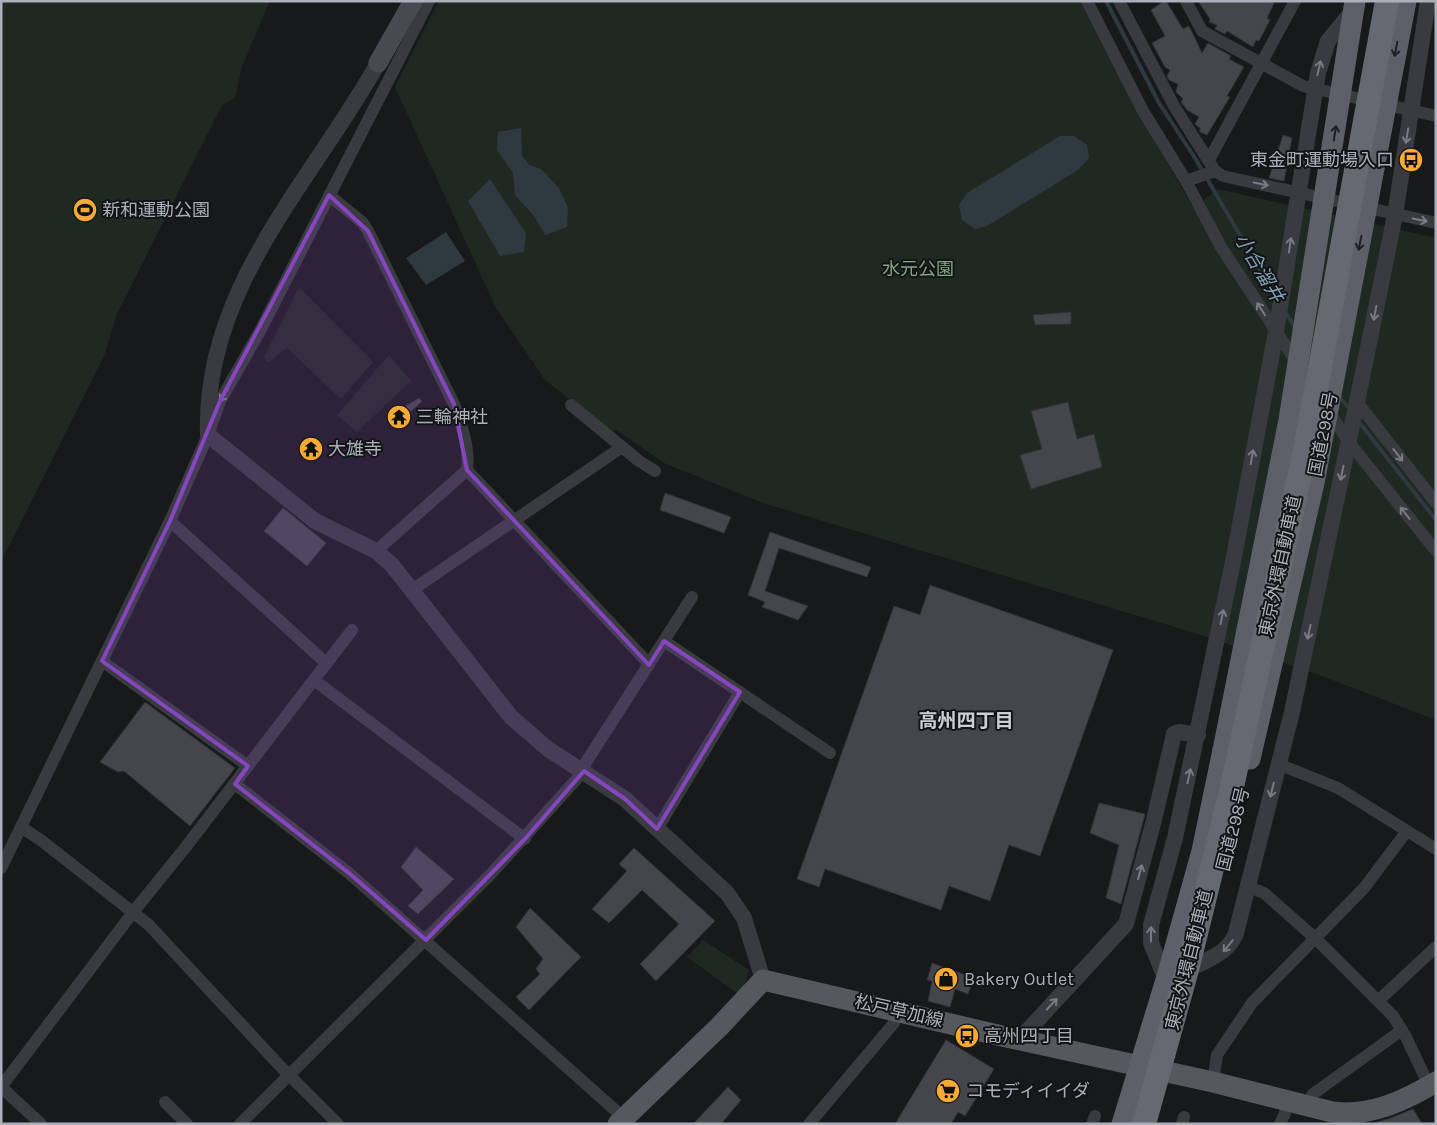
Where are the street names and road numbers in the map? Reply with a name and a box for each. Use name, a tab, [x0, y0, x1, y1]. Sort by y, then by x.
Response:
street label: 国道298号	[1304, 390, 1342, 478]
street label: 東京外環自動車道	[1254, 493, 1306, 639]
street label: 国道298号	[1212, 785, 1254, 873]
street label: 東京外環自動車道	[1161, 887, 1217, 1033]
street label: 松戸草加線	[853, 990, 945, 1032]

